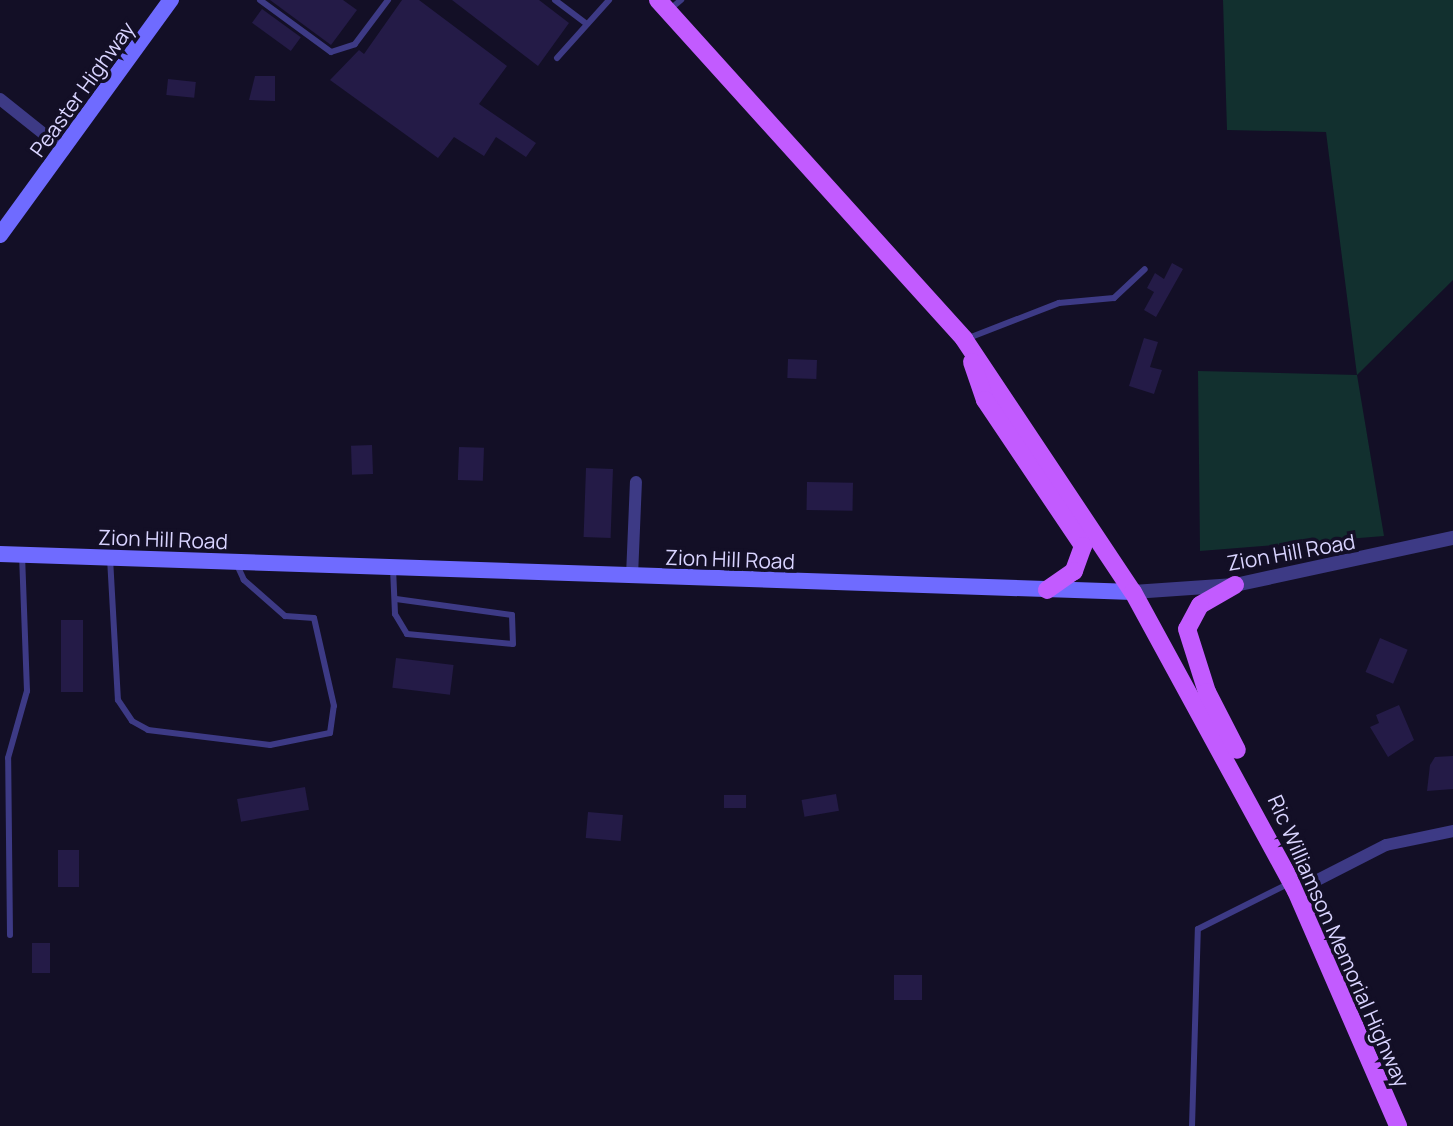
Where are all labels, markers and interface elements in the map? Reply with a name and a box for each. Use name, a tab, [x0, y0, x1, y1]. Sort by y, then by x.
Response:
street label: Peaster Highway	[24, 16, 140, 162]
street label: Zion Hill Road	[98, 524, 228, 554]
street label: Zion Hill Road	[1225, 528, 1357, 576]
street label: Zion Hill Road	[665, 544, 795, 574]
street label: Ric Williamson Memorial Highway	[1263, 791, 1415, 1091]

